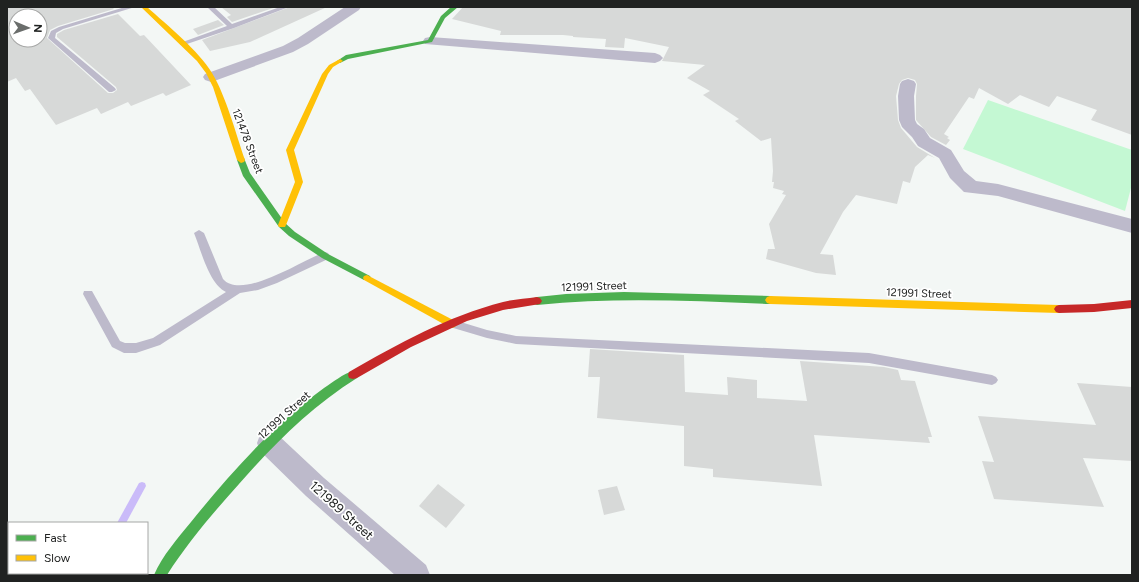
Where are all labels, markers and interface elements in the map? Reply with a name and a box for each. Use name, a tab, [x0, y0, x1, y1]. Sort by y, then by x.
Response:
north arrow	[8, 8, 48, 48]
text: N	[31, 24, 44, 33]
street label: 121478 Street	[229, 107, 266, 175]
street label: 121991 Street	[561, 279, 627, 294]
street label: 121991 Street	[886, 286, 952, 301]
street label: 121991 Street	[256, 389, 313, 442]
street label: 121989 Street	[307, 478, 377, 543]
legend	[8, 522, 148, 574]
text: Fast	[44, 531, 67, 545]
text: Slow	[44, 551, 71, 565]

